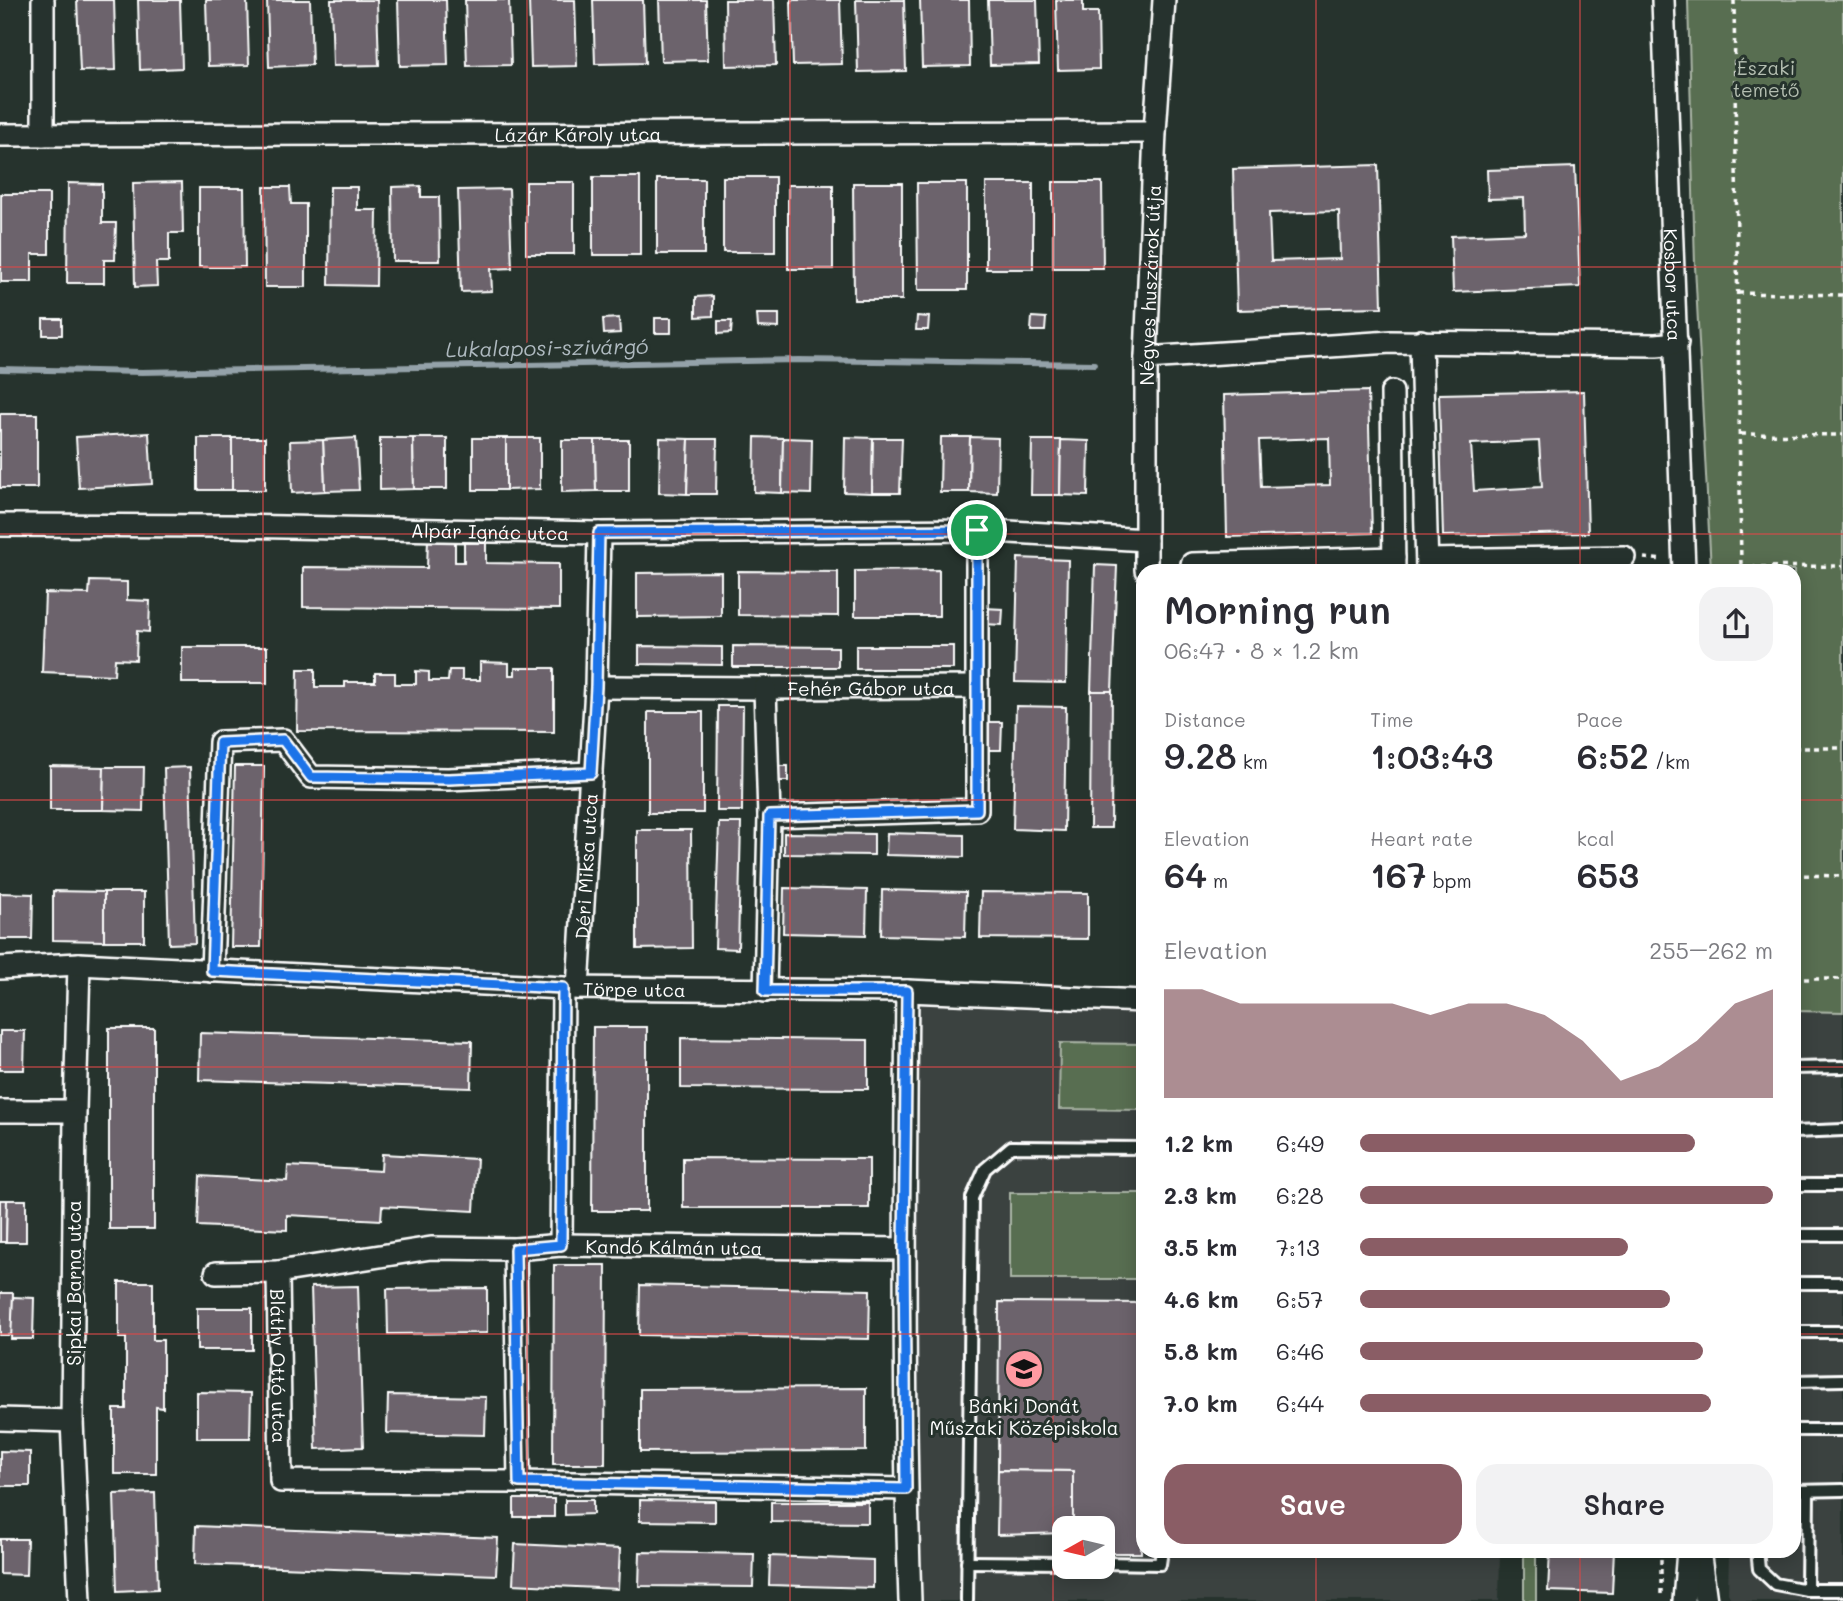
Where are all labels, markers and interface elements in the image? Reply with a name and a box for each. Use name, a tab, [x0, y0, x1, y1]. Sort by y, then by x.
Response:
park label: Északi temető	[1733, 55, 1799, 102]
street label: Lázár Károly utca	[495, 121, 661, 146]
street label: Négyes huszárok útja	[1133, 184, 1165, 386]
street label: Kosbor utca	[1659, 228, 1688, 342]
water label: Lukalaposi-szivárgó	[445, 332, 649, 362]
pin	[947, 500, 1007, 560]
icon: arrive	[958, 511, 996, 549]
street label: Alpár Ignác utca	[411, 517, 569, 545]
text: Morning run	[1164, 584, 1391, 634]
button: share	[1699, 587, 1773, 661]
text: 06:47 · 8 × 1.2 km	[1164, 635, 1359, 665]
street label: Fehér Gábor utca	[787, 675, 955, 700]
text: Distance	[1164, 707, 1246, 732]
text: Time	[1370, 707, 1414, 732]
text: Pace	[1577, 707, 1623, 732]
text: 9.28	[1164, 732, 1237, 778]
text: 1:03:43	[1370, 732, 1493, 778]
text: 6:52	[1577, 732, 1649, 778]
text: km	[1237, 749, 1268, 774]
text: /km	[1649, 749, 1690, 774]
street label: Déri Miksa utca	[568, 792, 602, 940]
text: Elevation	[1164, 826, 1249, 851]
text: Heart rate	[1370, 826, 1473, 851]
text: kcal	[1577, 826, 1615, 851]
text: 64	[1164, 851, 1207, 897]
text: 167	[1370, 851, 1427, 897]
text: 653	[1577, 851, 1639, 897]
text: m	[1207, 868, 1228, 893]
text: bpm	[1427, 868, 1472, 893]
text: Elevation	[1164, 935, 1267, 965]
text: 255–262 m	[1649, 935, 1773, 965]
street label: Törpe utca	[583, 976, 686, 1002]
text: 1.2 km	[1164, 1128, 1233, 1158]
text: 6:49	[1276, 1128, 1324, 1158]
text: 2.3 km	[1164, 1180, 1237, 1210]
text: 6:28	[1276, 1180, 1324, 1210]
street label: Sipkai Barna utca	[61, 1200, 86, 1366]
text: 3.5 km	[1164, 1232, 1237, 1262]
text: 7:13	[1276, 1232, 1320, 1262]
street label: Kandó Kálmán utca	[585, 1233, 763, 1260]
text: 4.6 km	[1164, 1284, 1239, 1314]
text: 6:57	[1276, 1284, 1323, 1314]
street label: Bláthy Ottó utca	[266, 1289, 293, 1443]
text: 5.8 km	[1164, 1336, 1238, 1366]
text: 6:46	[1276, 1336, 1324, 1366]
school or university icon: Bánki Donát Műszaki Középiskola	[1003, 1348, 1045, 1390]
text: 7.0 km	[1164, 1388, 1238, 1418]
text: 6:44	[1276, 1388, 1324, 1418]
place label: Bánki Donát Műszaki Középiskola	[929, 1393, 1119, 1440]
button: Save	[1164, 1464, 1462, 1544]
button: Share	[1476, 1464, 1773, 1544]
north arrow	[1052, 1516, 1115, 1578]
map controls	[1052, 1516, 1115, 1579]

